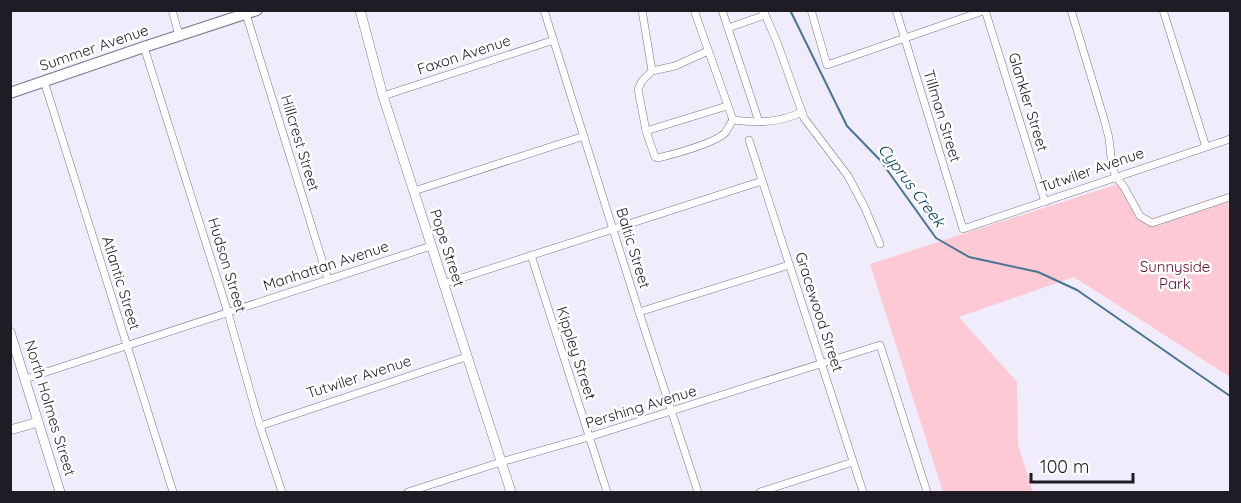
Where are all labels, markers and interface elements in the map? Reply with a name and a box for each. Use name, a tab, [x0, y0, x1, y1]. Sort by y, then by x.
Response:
street label: Summer Avenue	[37, 20, 151, 75]
street label: Faxon Avenue	[415, 30, 513, 79]
street label: Glankler Street	[1004, 50, 1053, 154]
street label: Tillman Street	[919, 67, 966, 164]
street label: Hillcrest Street	[277, 92, 324, 193]
water label: Cyprus Creek	[874, 139, 951, 232]
street label: Tutwiler Avenue	[1037, 143, 1146, 196]
street label: Baltic Street	[612, 205, 655, 291]
street label: Pope Street	[426, 207, 469, 289]
street label: Hudson Street	[204, 215, 251, 315]
street label: Atlantic Street	[98, 234, 145, 332]
street label: Manhattan Avenue	[261, 236, 391, 295]
street label: Gracewood Street	[791, 249, 848, 374]
park label: Sunnyside Park	[1140, 257, 1210, 293]
street label: Kippley Street	[552, 304, 600, 402]
street label: North Holmes Street	[21, 338, 80, 478]
street label: Tutwiler Avenue	[304, 351, 414, 402]
street label: Pershing Avenue	[583, 381, 699, 432]
scale bar	[1031, 446, 1133, 484]
text: 100 m	[1040, 455, 1089, 478]

